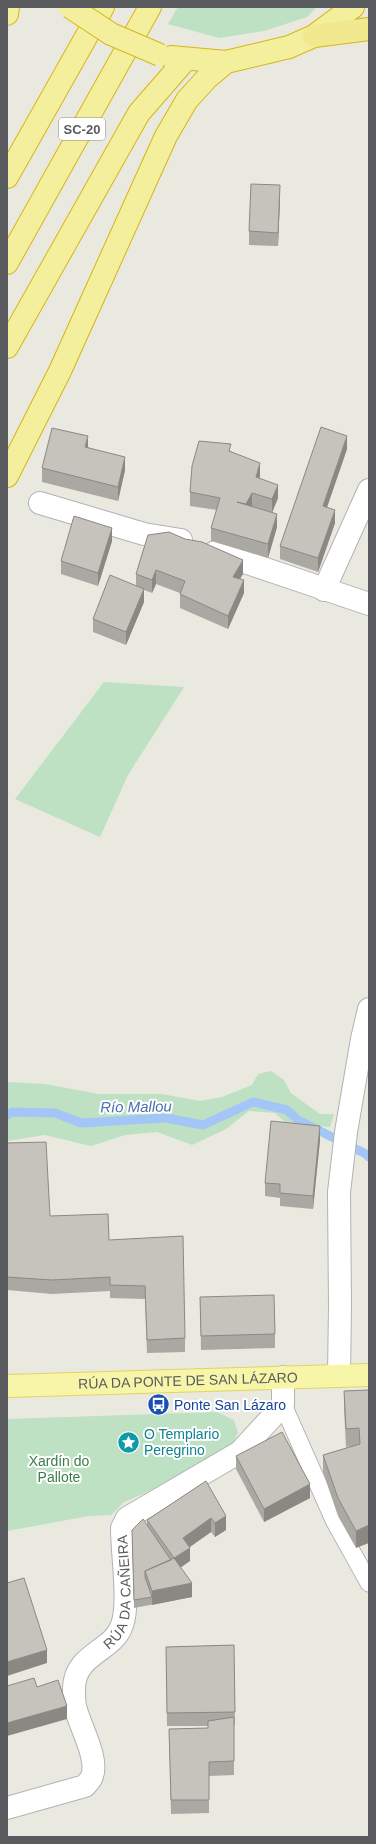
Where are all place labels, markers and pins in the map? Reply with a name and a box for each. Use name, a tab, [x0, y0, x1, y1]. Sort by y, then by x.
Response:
bus stop icon: Ponte San Lázaro	[146, 1392, 172, 1418]
place label: Ponte San Lázaro	[174, 1397, 286, 1413]
place label: O Templario Peregrino	[144, 1426, 219, 1458]
place icon: O Templario Peregrino	[116, 1429, 142, 1455]

